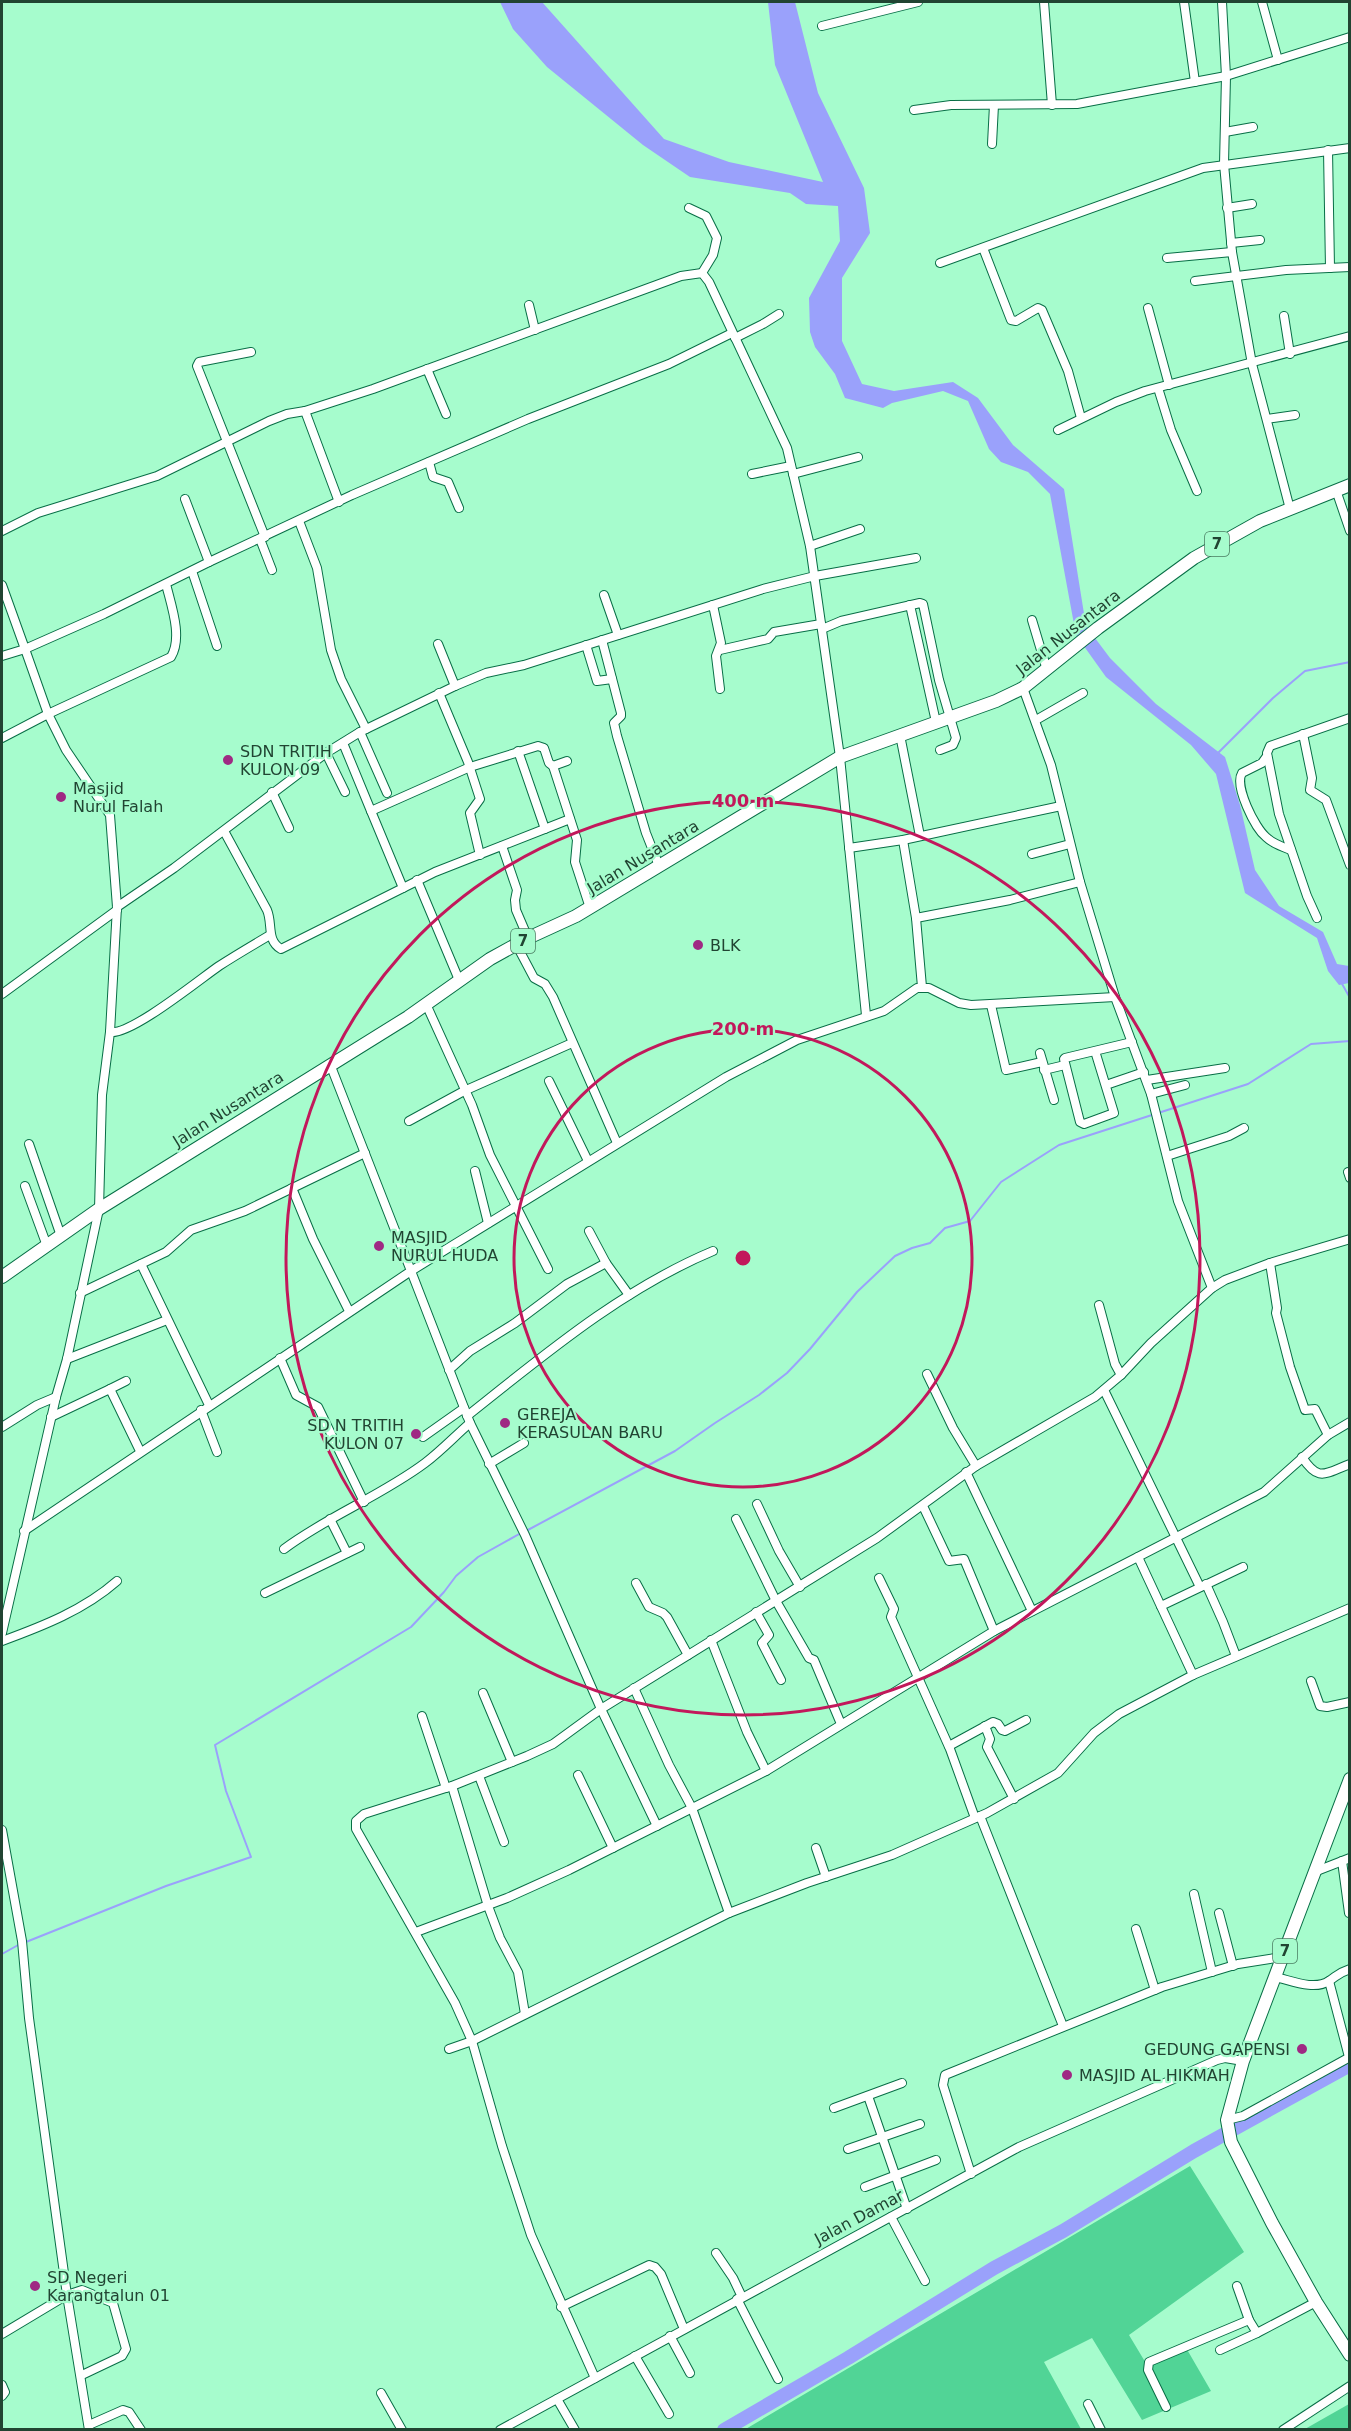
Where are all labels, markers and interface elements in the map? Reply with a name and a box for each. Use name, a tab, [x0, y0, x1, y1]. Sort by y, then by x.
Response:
road number: 7	[1205, 532, 1229, 556]
street label: Jalan Nusantara	[1011, 585, 1124, 679]
place label: SDN TRITIH KULON 09	[240, 742, 332, 779]
marker: SDN TRITIH KULON 09	[221, 753, 235, 767]
place label: Masjid Nurul Falah	[73, 779, 163, 816]
marker: Masjid Nurul Falah	[54, 790, 68, 804]
text: 400 m	[712, 790, 774, 811]
street label: Jalan Nusantara	[583, 816, 702, 898]
road number: 7	[511, 929, 535, 953]
place label: BLK	[710, 936, 741, 955]
marker: BLK	[691, 938, 705, 952]
text: 200 m	[712, 1018, 774, 1039]
street label: Jalan Nusantara	[168, 1067, 287, 1151]
place label: MASJID NURUL HUDA	[391, 1228, 498, 1265]
marker: MASJID NURUL HUDA	[372, 1239, 386, 1253]
centre of rings	[733, 1248, 753, 1268]
place label: GEREJA KERASULAN BARU	[517, 1405, 663, 1442]
place label: SD N TRITIH KULON 07	[307, 1416, 404, 1453]
marker: GEREJA KERASULAN BARU	[498, 1416, 512, 1430]
marker: SD N TRITIH KULON 07	[409, 1427, 423, 1441]
road number: 7	[1273, 1939, 1297, 1963]
place label: GEDUNG GAPENSI	[1144, 2040, 1290, 2059]
marker: GEDUNG GAPENSI	[1295, 2042, 1309, 2056]
place label: MASJID AL HIKMAH	[1079, 2066, 1230, 2085]
marker: MASJID AL HIKMAH	[1060, 2068, 1074, 2082]
street label: Jalan Damar	[810, 2185, 907, 2249]
place label: SD Negeri Karangtalun 01	[47, 2268, 170, 2305]
marker: SD Negeri Karangtalun 01	[28, 2279, 42, 2293]

